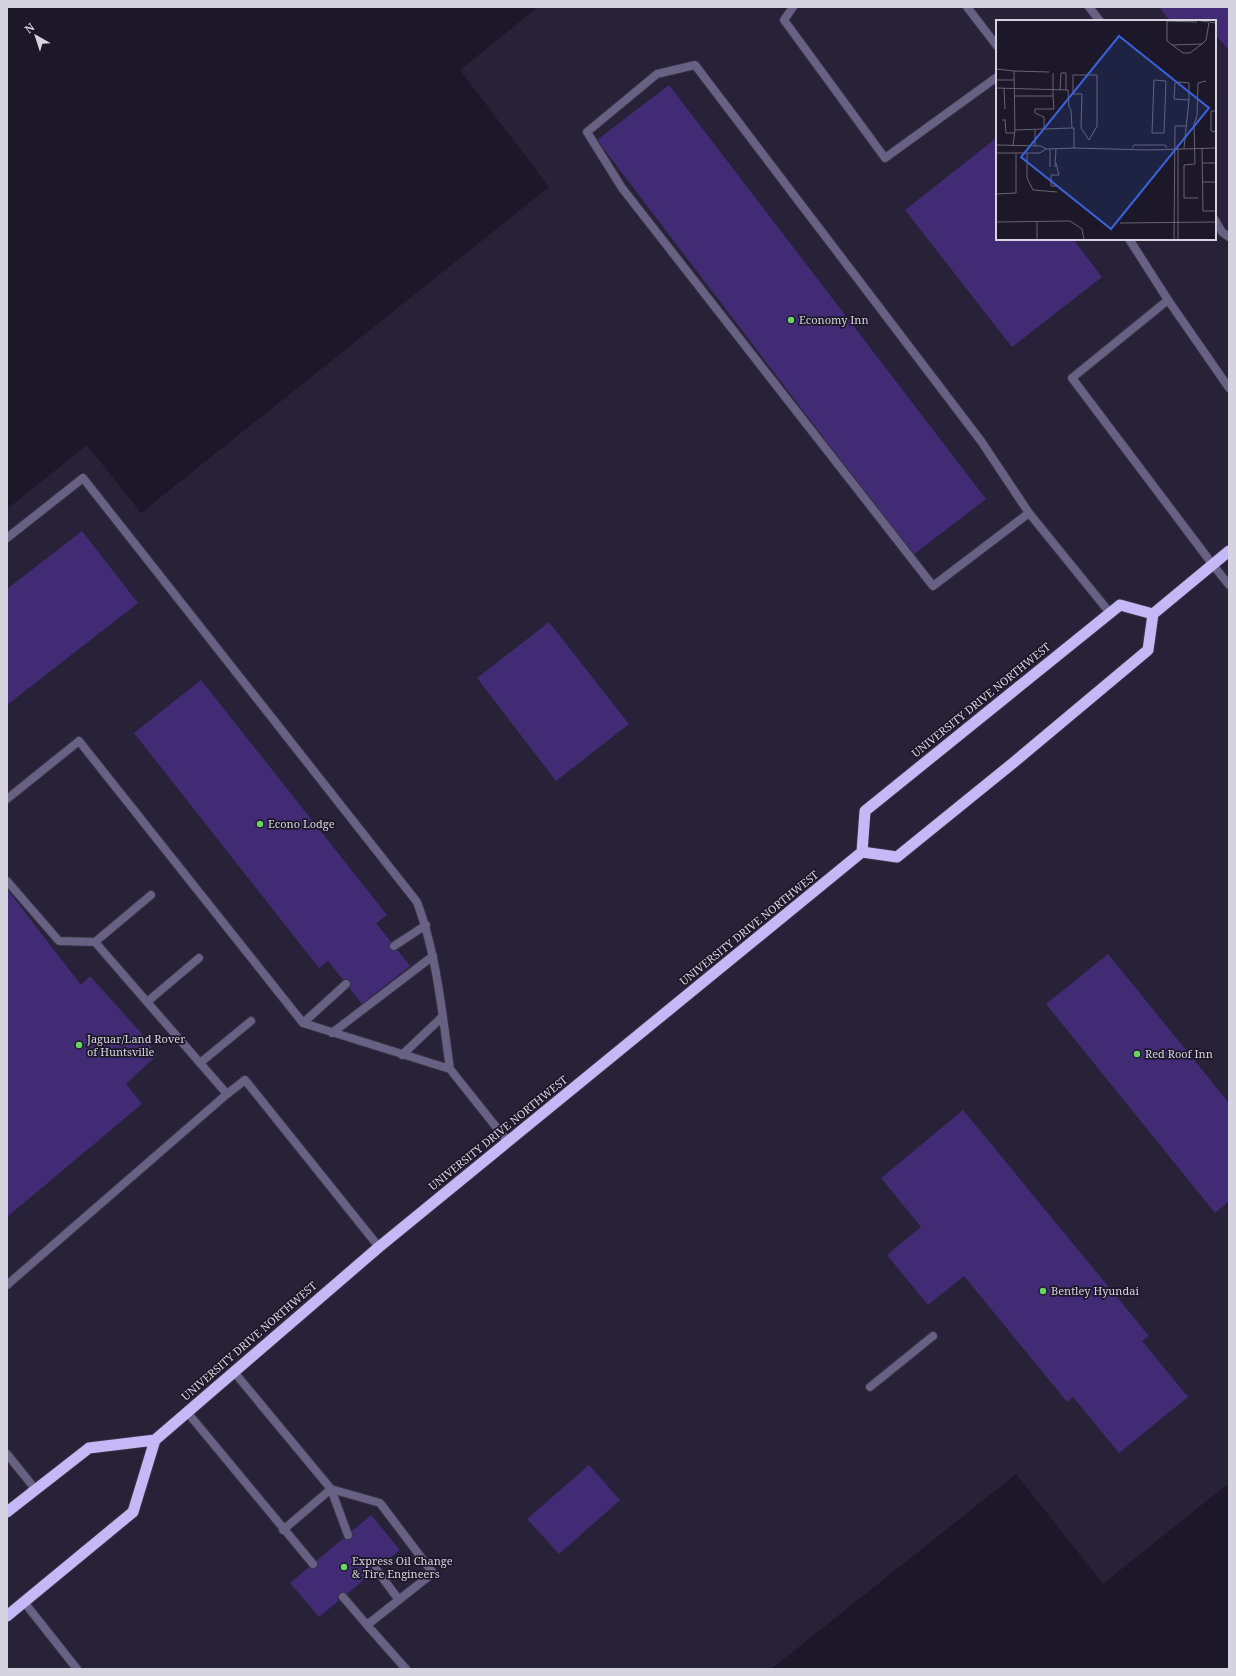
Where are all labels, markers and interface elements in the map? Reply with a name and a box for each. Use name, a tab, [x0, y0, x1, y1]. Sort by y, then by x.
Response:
north arrow	[16, 16, 56, 56]
text: N	[21, 19, 38, 36]
inset map	[996, 20, 1216, 240]
place label: Economy Inn	[799, 312, 869, 327]
marker: Economy Inn	[786, 315, 796, 325]
street label: UNIVERSITY DRIVE NORTHWEST	[908, 639, 1053, 760]
place label: Econo Lodge	[268, 816, 335, 831]
marker: Econo Lodge	[255, 819, 265, 829]
street label: UNIVERSITY DRIVE NORTHWEST	[676, 867, 821, 988]
place label: Jaguar/Land Rover of Huntsville	[86, 1031, 186, 1059]
marker: Jaguar/Land Rover of Huntsville	[74, 1040, 84, 1050]
place label: Red Roof Inn	[1145, 1046, 1213, 1061]
marker: Red Roof Inn	[1132, 1049, 1142, 1059]
street label: UNIVERSITY DRIVE NORTHWEST	[425, 1072, 570, 1193]
street label: UNIVERSITY DRIVE NORTHWEST	[178, 1278, 320, 1404]
place label: Bentley Hyundai	[1051, 1283, 1139, 1298]
marker: Bentley Hyundai	[1038, 1286, 1048, 1296]
place label: Express Oil Change & Tire Engineers	[352, 1553, 453, 1581]
marker: Express Oil Change & Tire Engineers	[339, 1562, 349, 1572]

